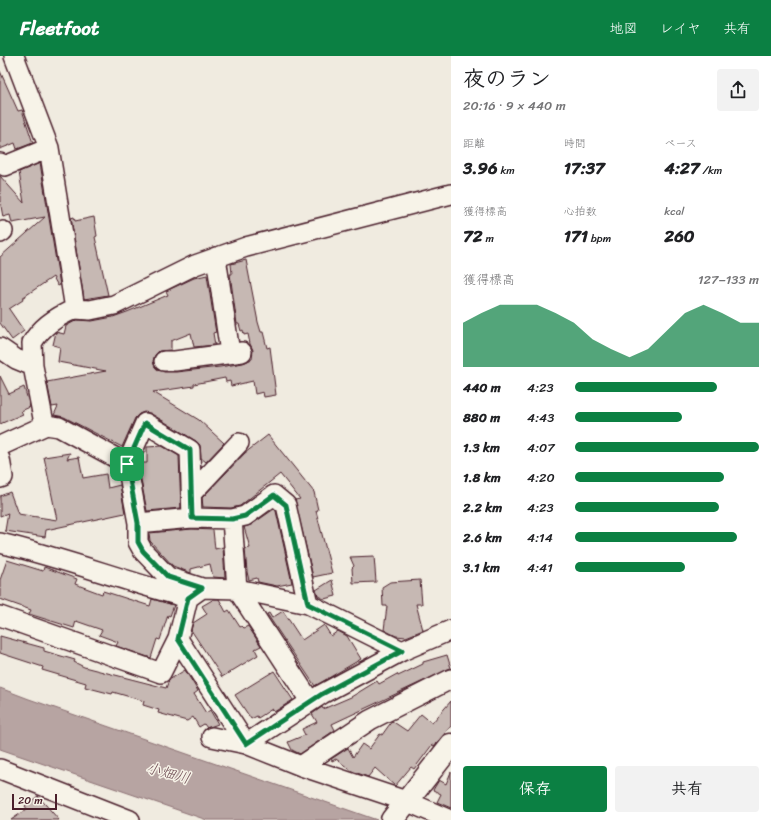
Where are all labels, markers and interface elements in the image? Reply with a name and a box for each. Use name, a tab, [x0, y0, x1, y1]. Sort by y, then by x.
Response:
text: Fleetfoot	[20, 12, 99, 45]
text: 地図	[610, 16, 638, 41]
text: レイヤ	[660, 16, 701, 41]
text: 共有	[723, 16, 751, 41]
text: 夜のラン	[463, 59, 551, 98]
button: share	[717, 69, 759, 111]
text: 20:16 · 9 × 440 m	[463, 94, 566, 117]
text: 距離	[463, 134, 485, 153]
text: 時間	[564, 134, 586, 153]
text: ペース	[664, 134, 697, 153]
text: 3.96	[463, 153, 498, 183]
text: 17:37	[564, 153, 605, 183]
text: 4:27	[664, 153, 700, 183]
text: km	[498, 161, 515, 180]
text: /km	[700, 161, 722, 180]
text: 獲得標高	[463, 202, 507, 221]
text: 心拍数	[564, 202, 597, 221]
text: kcal	[664, 202, 684, 221]
text: 72	[463, 221, 483, 251]
text: 171	[564, 221, 588, 251]
text: 260	[664, 221, 695, 251]
text: m	[483, 229, 494, 248]
text: bpm	[588, 229, 611, 248]
text: 獲得標高	[463, 268, 515, 291]
text: 127–133 m	[698, 268, 759, 291]
text: 440 m	[463, 376, 501, 399]
text: 4:23	[527, 376, 554, 399]
text: 880 m	[463, 406, 500, 429]
text: 4:43	[527, 406, 554, 429]
text: 1.3 km	[463, 436, 500, 459]
text: 4:07	[527, 436, 555, 459]
pin	[110, 447, 144, 481]
icon: arrive	[116, 453, 138, 475]
text: 1.8 km	[463, 466, 501, 489]
text: 4:20	[527, 466, 555, 489]
text: 2.2 km	[463, 496, 502, 519]
text: 4:23	[527, 496, 554, 519]
text: 2.6 km	[463, 526, 502, 549]
text: 4:14	[527, 526, 553, 549]
text: 3.1 km	[463, 556, 500, 579]
text: 4:41	[527, 556, 553, 579]
water label: 小畑川	[143, 755, 193, 791]
button: 保存	[463, 766, 607, 812]
button: 共有	[615, 766, 759, 812]
text: 20 m	[18, 791, 43, 810]
scale bar	[12, 792, 57, 811]

